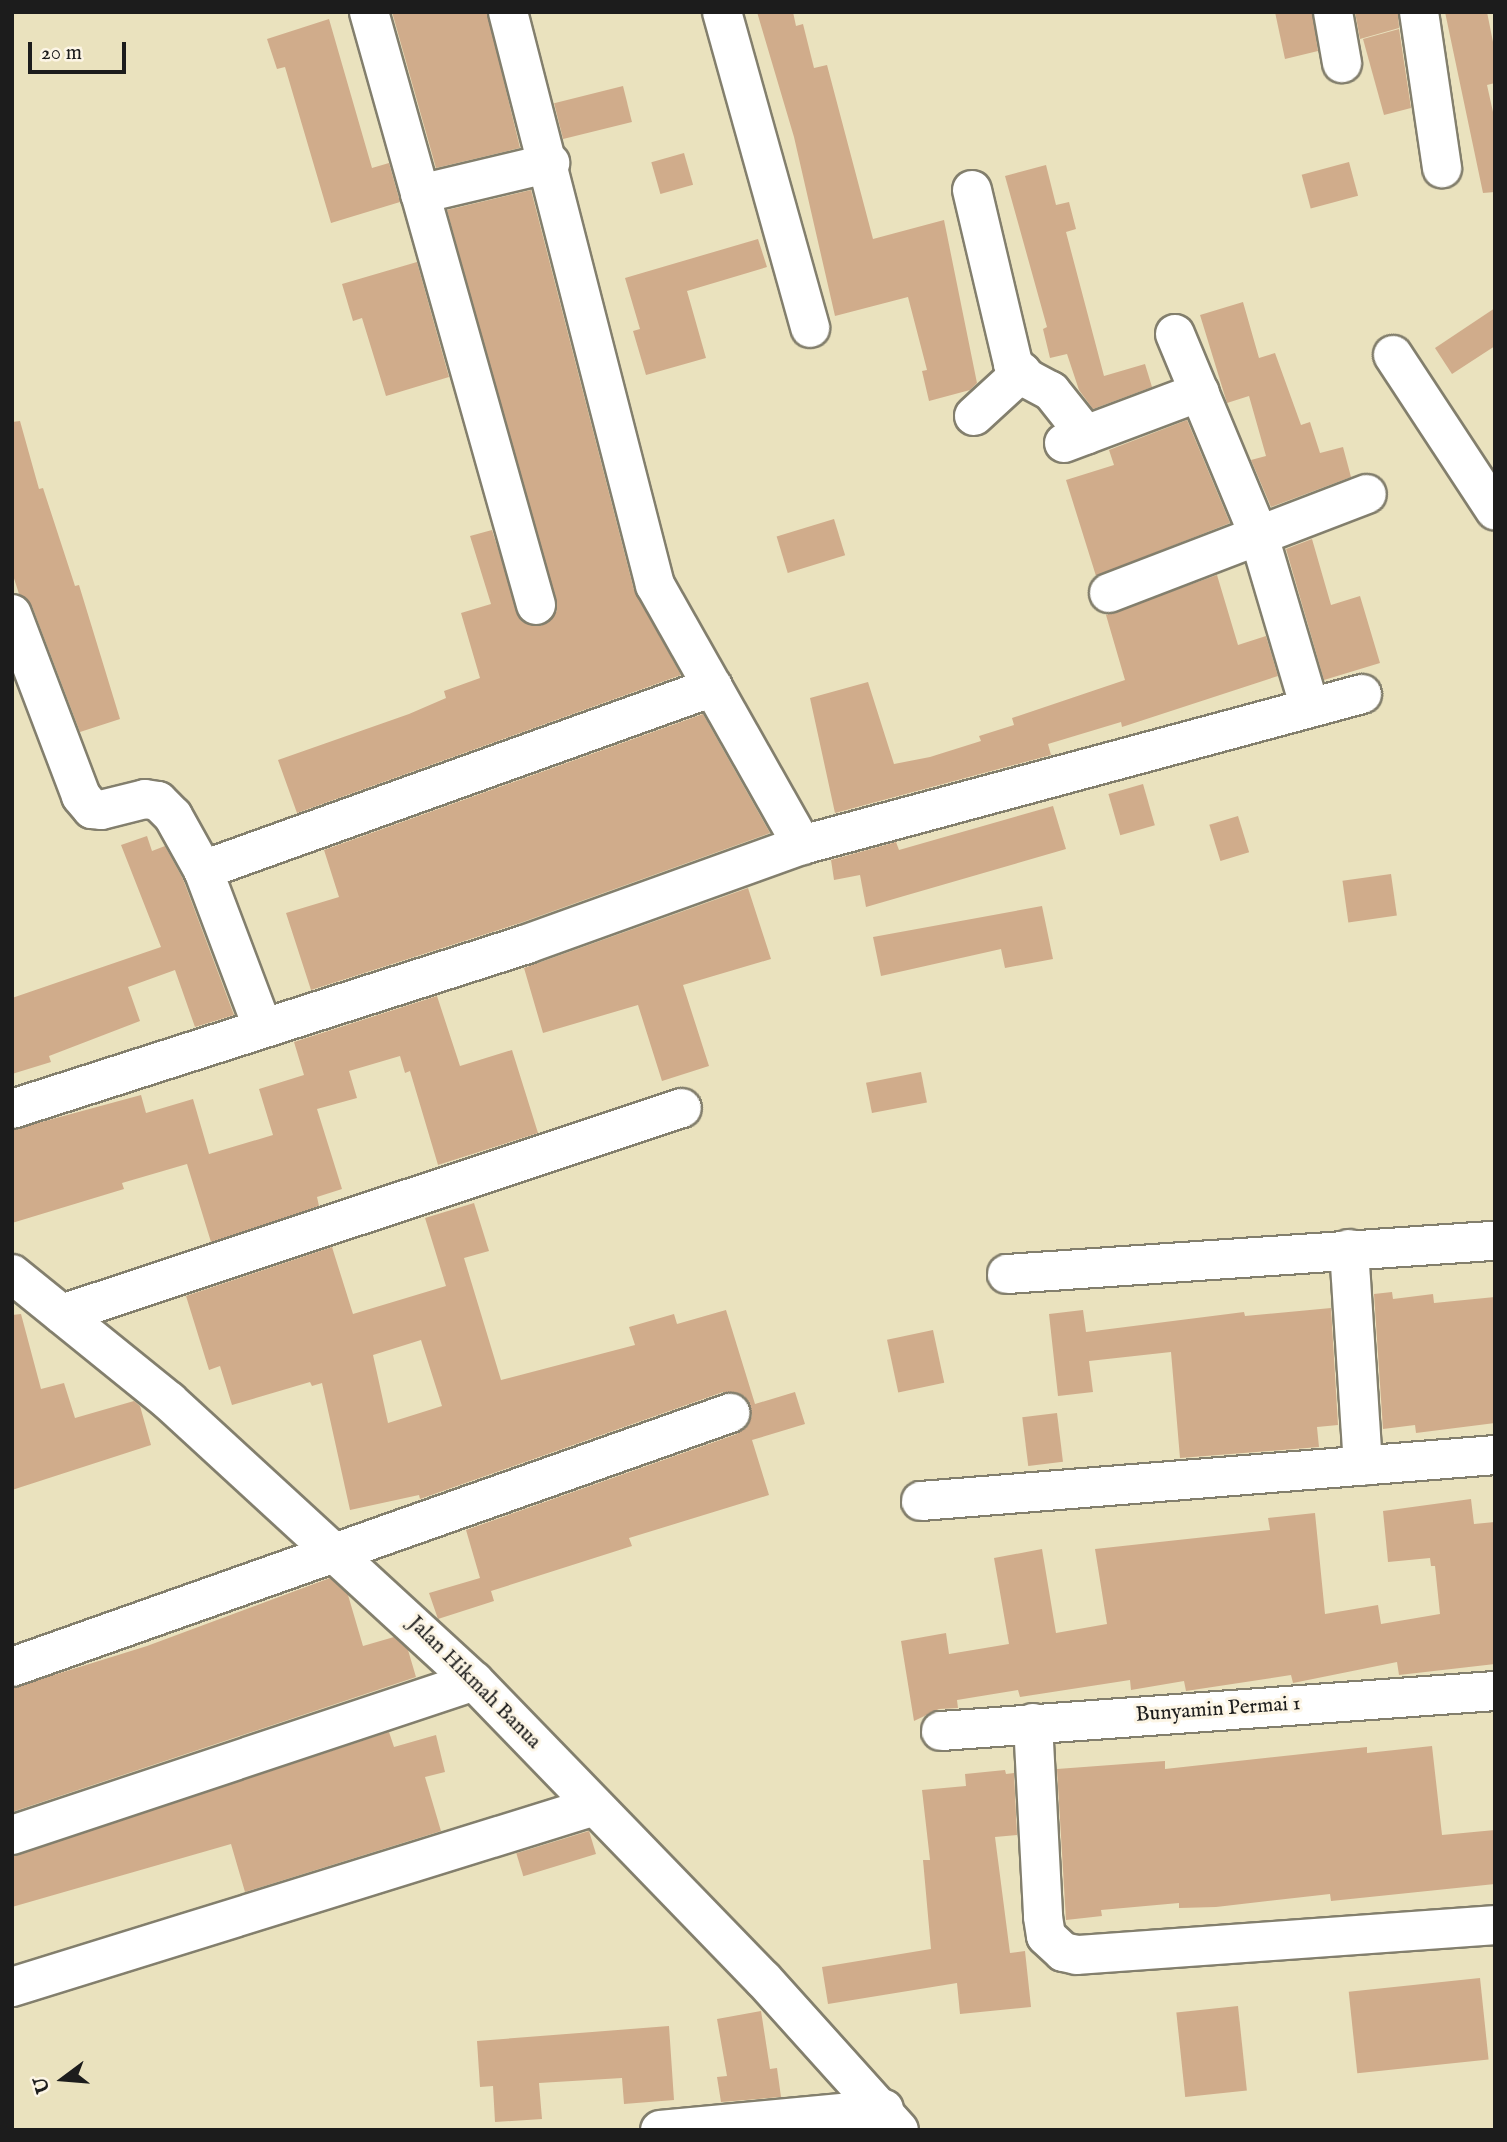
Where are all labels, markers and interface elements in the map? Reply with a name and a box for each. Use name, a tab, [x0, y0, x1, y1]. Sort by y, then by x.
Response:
scale bar	[32, 28, 130, 72]
text: 20 m	[41, 40, 82, 67]
street label: Jalan Hikmah Banua	[402, 1611, 546, 1755]
street label: Bunyamin Permai 1	[1135, 1692, 1301, 1728]
north arrow	[28, 2044, 98, 2114]
text: U	[29, 2074, 57, 2096]

